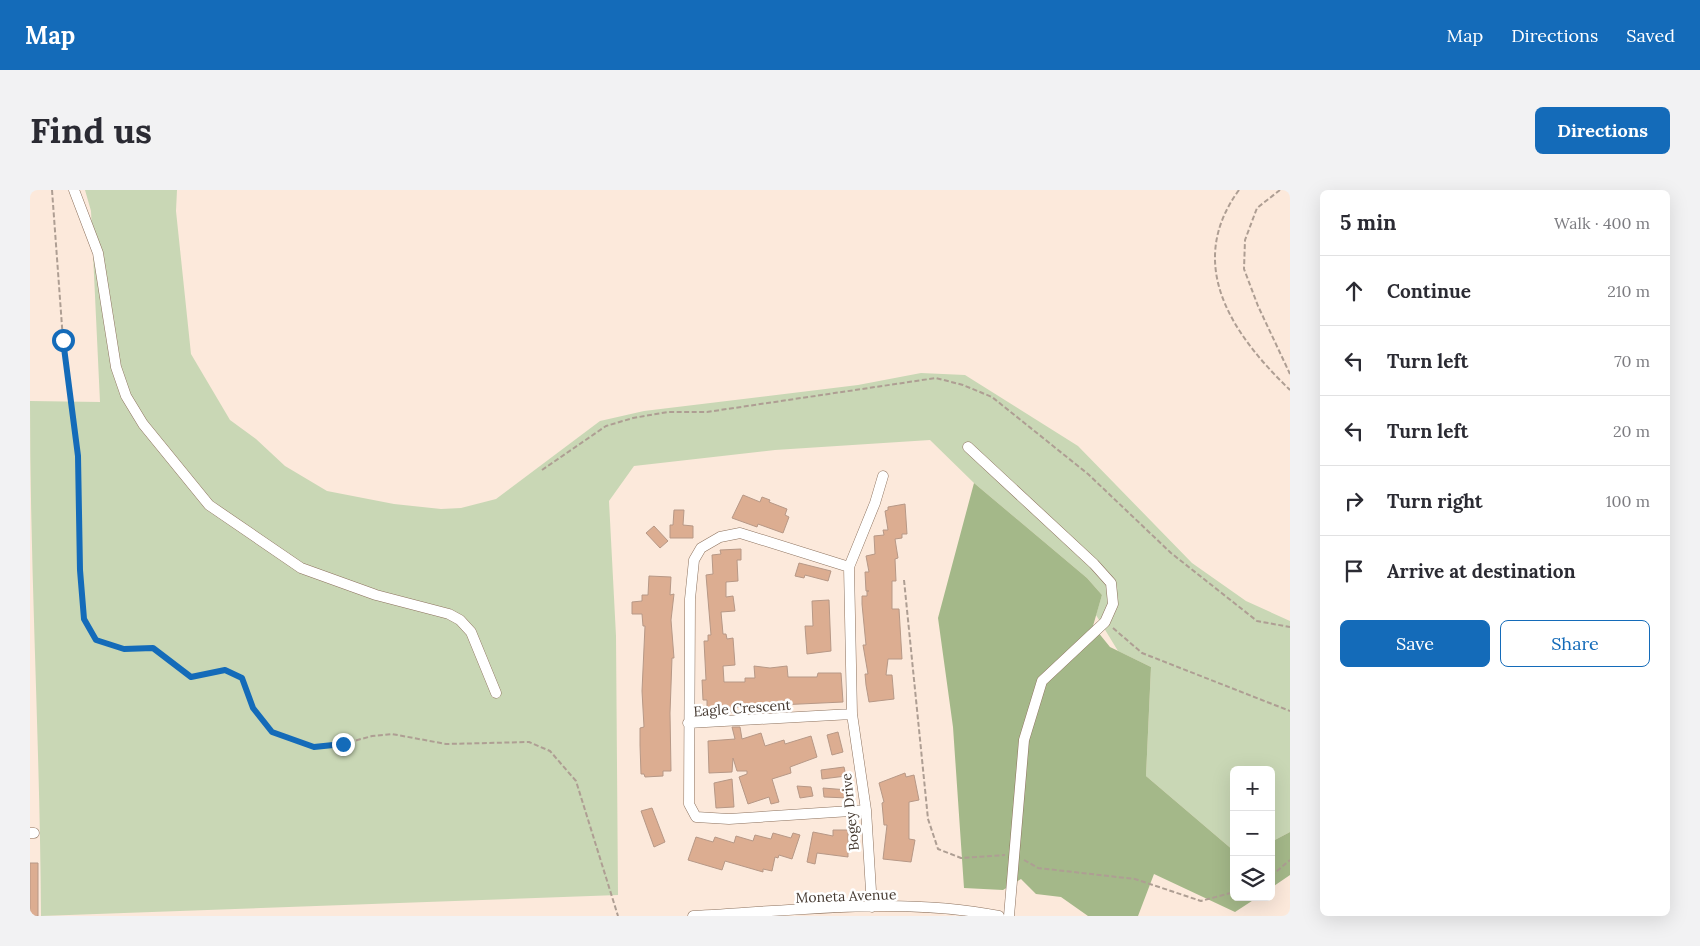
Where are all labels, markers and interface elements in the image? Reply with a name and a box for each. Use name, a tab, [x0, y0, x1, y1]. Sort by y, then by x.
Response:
text: Map	[25, 20, 75, 51]
text: Map	[1447, 24, 1483, 47]
text: Directions	[1511, 24, 1598, 47]
text: Saved	[1626, 24, 1675, 47]
button: Directions	[1535, 107, 1670, 154]
text: Find us	[30, 108, 152, 153]
text: 5 min	[1340, 209, 1396, 236]
text: Walk · 400 m	[1554, 213, 1650, 233]
icon: ahead	[1340, 277, 1368, 305]
text: Continue	[1387, 279, 1471, 303]
text: 210 m	[1607, 281, 1650, 301]
route start	[52, 329, 75, 352]
icon: left	[1340, 347, 1368, 375]
text: Turn left	[1387, 349, 1468, 373]
text: 70 m	[1614, 351, 1650, 371]
icon: left	[1340, 417, 1368, 445]
text: Turn left	[1387, 419, 1468, 443]
text: 20 m	[1613, 421, 1650, 441]
icon: right	[1340, 487, 1368, 515]
text: Turn right	[1387, 489, 1483, 513]
text: 100 m	[1606, 491, 1650, 511]
icon: arrive	[1340, 557, 1368, 585]
text: Arrive at destination	[1387, 559, 1576, 583]
button: Save	[1340, 620, 1490, 667]
button: Share	[1500, 620, 1650, 667]
street label: Eagle Crescent	[693, 696, 792, 720]
route end	[332, 733, 355, 756]
map controls	[1230, 766, 1275, 901]
button: +	[1230, 766, 1275, 811]
street label: Bogey Drive	[837, 772, 863, 852]
button: −	[1230, 811, 1275, 856]
button: layers	[1230, 856, 1275, 901]
street label: Moneta Avenue	[795, 885, 897, 907]

